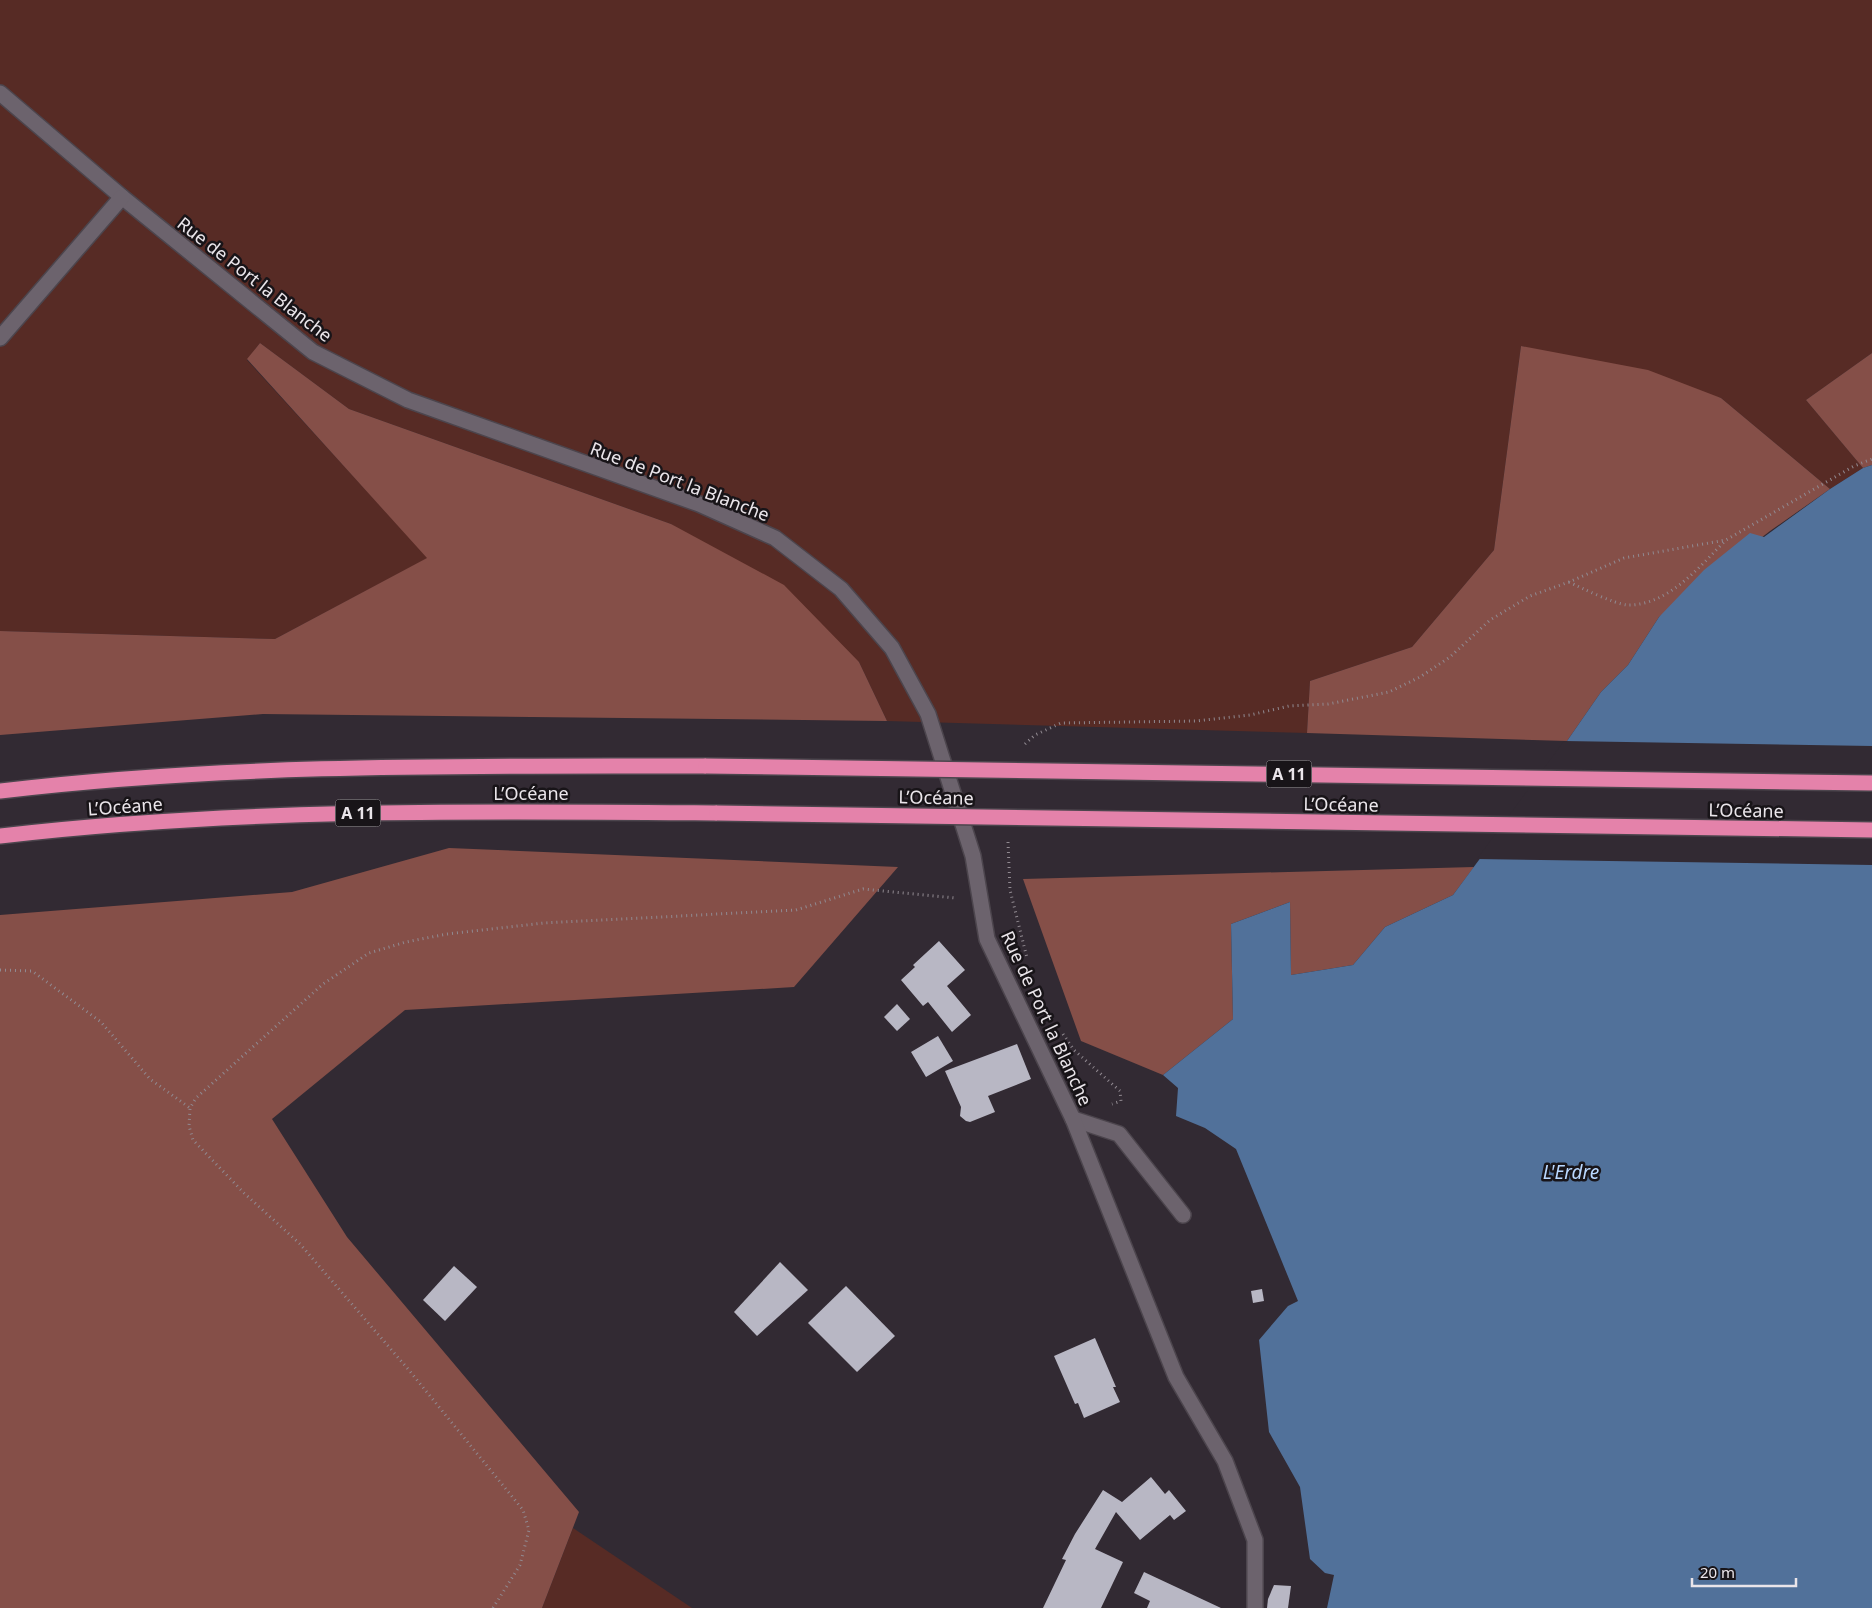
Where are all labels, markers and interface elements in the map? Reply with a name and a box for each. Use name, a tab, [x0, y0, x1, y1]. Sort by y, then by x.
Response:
street label: Rue de Port la Blanche	[173, 211, 337, 347]
street label: Rue de Port la Blanche	[587, 436, 773, 526]
road number: A 11	[1266, 761, 1312, 788]
street label: L’Océane	[493, 781, 569, 805]
street label: L’Océane	[898, 784, 974, 810]
street label: L’Océane	[87, 791, 163, 821]
street label: L’Océane	[1303, 791, 1379, 817]
street label: L’Océane	[1708, 797, 1784, 823]
road number: A 11	[336, 800, 380, 826]
street label: Rue de Port la Blanche	[996, 927, 1098, 1109]
water label: L'Erdre	[1543, 1159, 1599, 1185]
scale bar	[1692, 1556, 1796, 1588]
text: 20 m	[1700, 1562, 1735, 1582]

